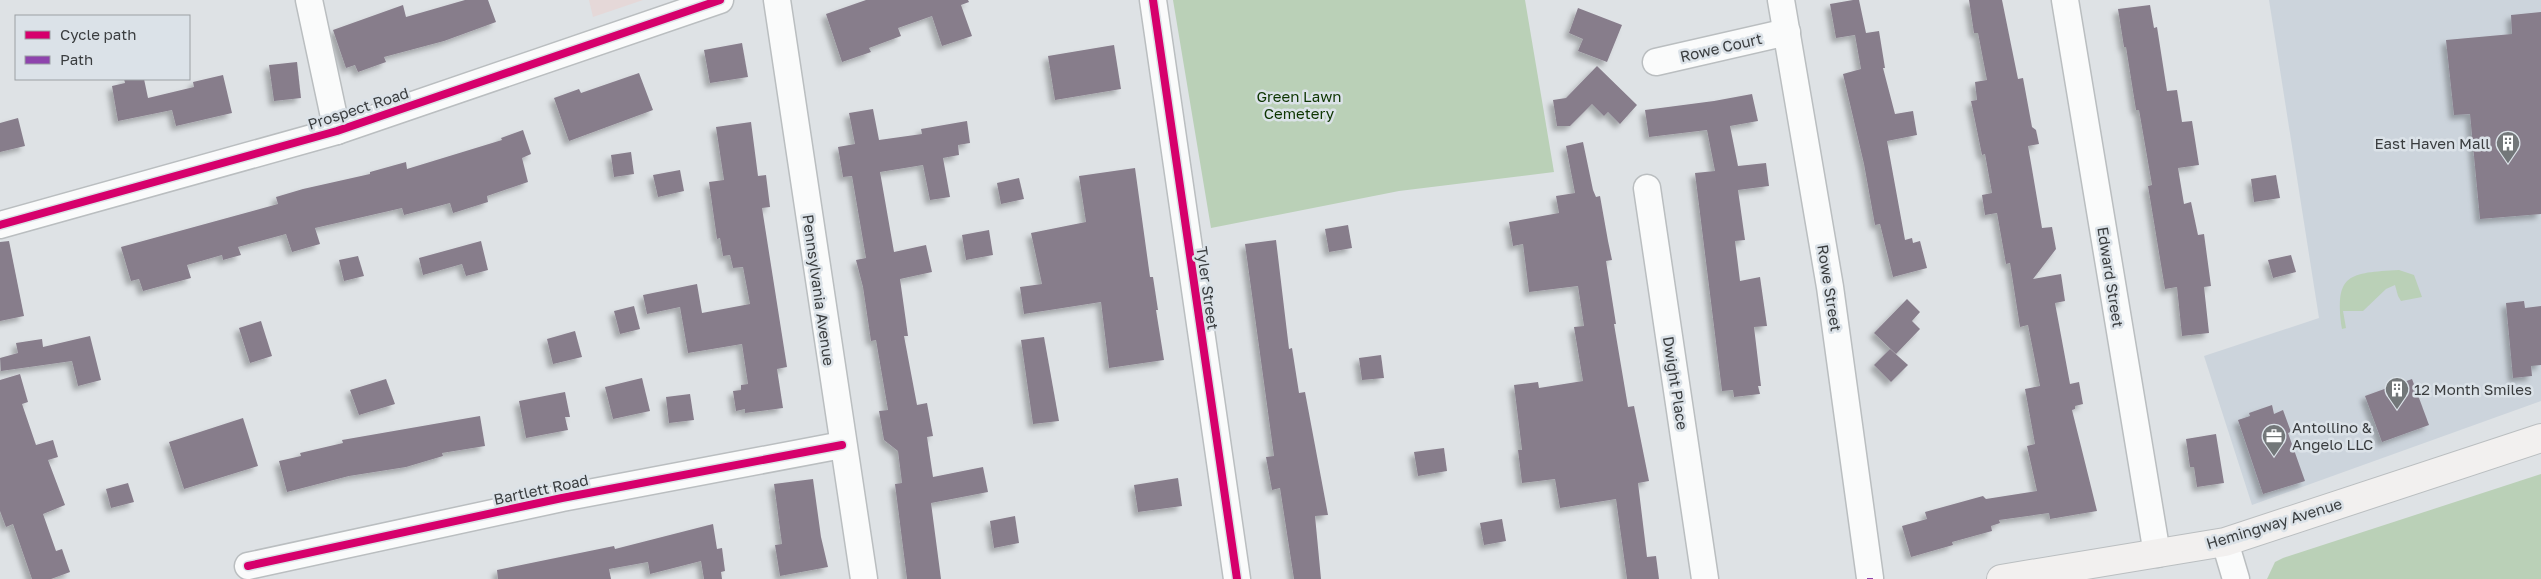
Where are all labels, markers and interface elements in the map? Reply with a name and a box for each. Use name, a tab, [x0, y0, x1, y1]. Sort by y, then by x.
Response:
legend	[15, 15, 190, 80]
text: Cycle path	[60, 25, 136, 43]
street label: Rowe Court	[1678, 29, 1764, 65]
text: Path	[60, 50, 93, 68]
street label: Prospect Road	[305, 83, 411, 133]
park label: Green Lawn Cemetery	[1256, 87, 1342, 122]
building icon: East Haven Mall	[2495, 130, 2521, 164]
place label: East Haven Mall	[2374, 134, 2490, 152]
street label: Pennsylvania Avenue	[799, 213, 839, 367]
street label: Edward Street	[2094, 225, 2128, 329]
street label: Rowe Street	[1814, 243, 1846, 333]
street label: Tyler Street	[1193, 245, 1223, 331]
street label: Dwight Place	[1660, 335, 1692, 431]
building icon: 12 Month Smiles	[2384, 376, 2410, 410]
place label: 12 Month Smiles	[2414, 380, 2532, 398]
place label: Antollino & Angelo LLC	[2292, 418, 2373, 453]
office icon: Antollino & Angelo LLC	[2261, 423, 2287, 457]
street label: Bartlett Road	[492, 470, 590, 508]
street label: Hemingway Avenue	[2204, 494, 2344, 552]

